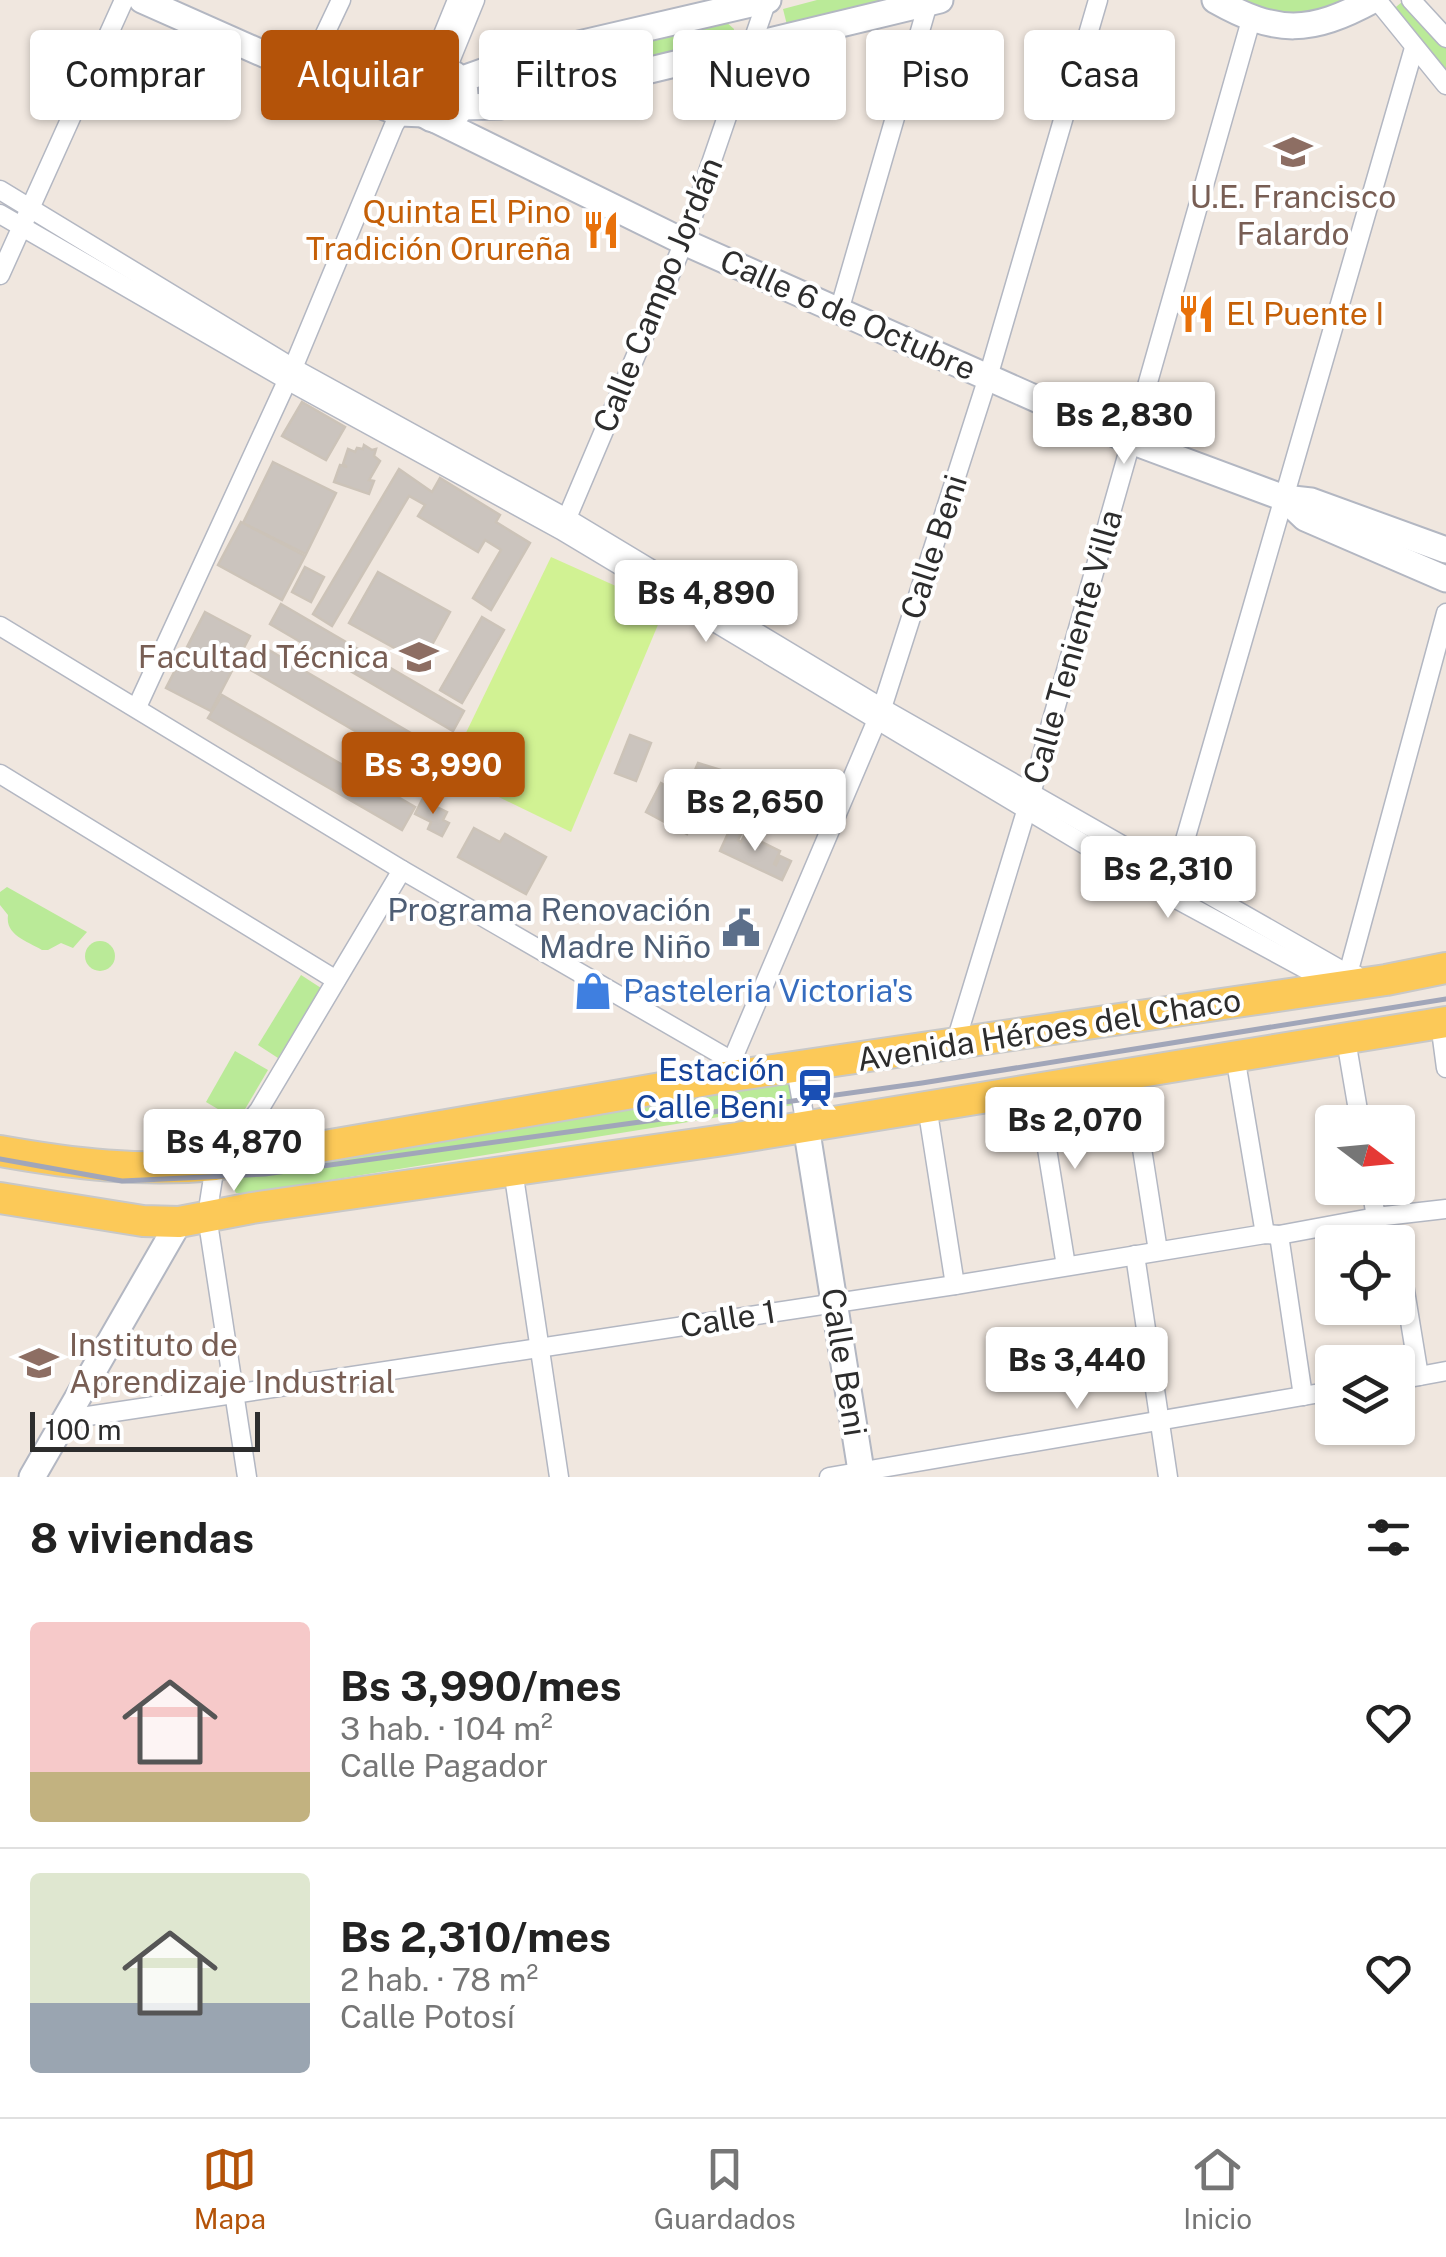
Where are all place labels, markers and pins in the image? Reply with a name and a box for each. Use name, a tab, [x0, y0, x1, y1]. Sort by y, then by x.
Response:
school or university icon: U.E. Francisco Falardo	[1272, 131, 1314, 173]
place label: U.E. Francisco Falardo	[1190, 178, 1396, 252]
place label: Quinta El Pino Tradición Orureña	[306, 193, 571, 267]
restaurant icon: Quinta El Pino Tradición Orureña	[580, 209, 622, 251]
restaurant icon: El Puente I	[1175, 293, 1217, 335]
place label: El Puente I	[1226, 295, 1384, 332]
pin: Bs 2,830	[1021, 382, 1227, 467]
pin: Bs 4,890	[603, 560, 809, 645]
school or university icon: Facultad Técnica	[398, 636, 440, 678]
place label: Facultad Técnica	[138, 638, 389, 675]
pin: Bs 3,990	[330, 732, 536, 817]
pin: Bs 2,650	[652, 769, 858, 854]
pin: Bs 2,310	[1065, 836, 1271, 921]
place label: Programa Renovación Madre Niño	[387, 891, 711, 965]
public building icon: Programa Renovación Madre Niño	[720, 907, 762, 949]
shop icon: Pasteleria Victoria's	[572, 970, 614, 1012]
place label: Pasteleria Victoria's	[623, 972, 913, 1009]
place label: Estación Calle Beni	[636, 1051, 785, 1125]
station icon: Estación Calle Beni	[794, 1067, 836, 1109]
pin: Bs 2,070	[972, 1087, 1178, 1172]
pin: Bs 4,870	[131, 1109, 337, 1194]
place label: Instituto de Aprendizaje Industrial	[69, 1326, 395, 1400]
pin: Bs 3,440	[974, 1327, 1180, 1412]
school or university icon: Instituto de Aprendizaje Industrial	[18, 1342, 60, 1384]

